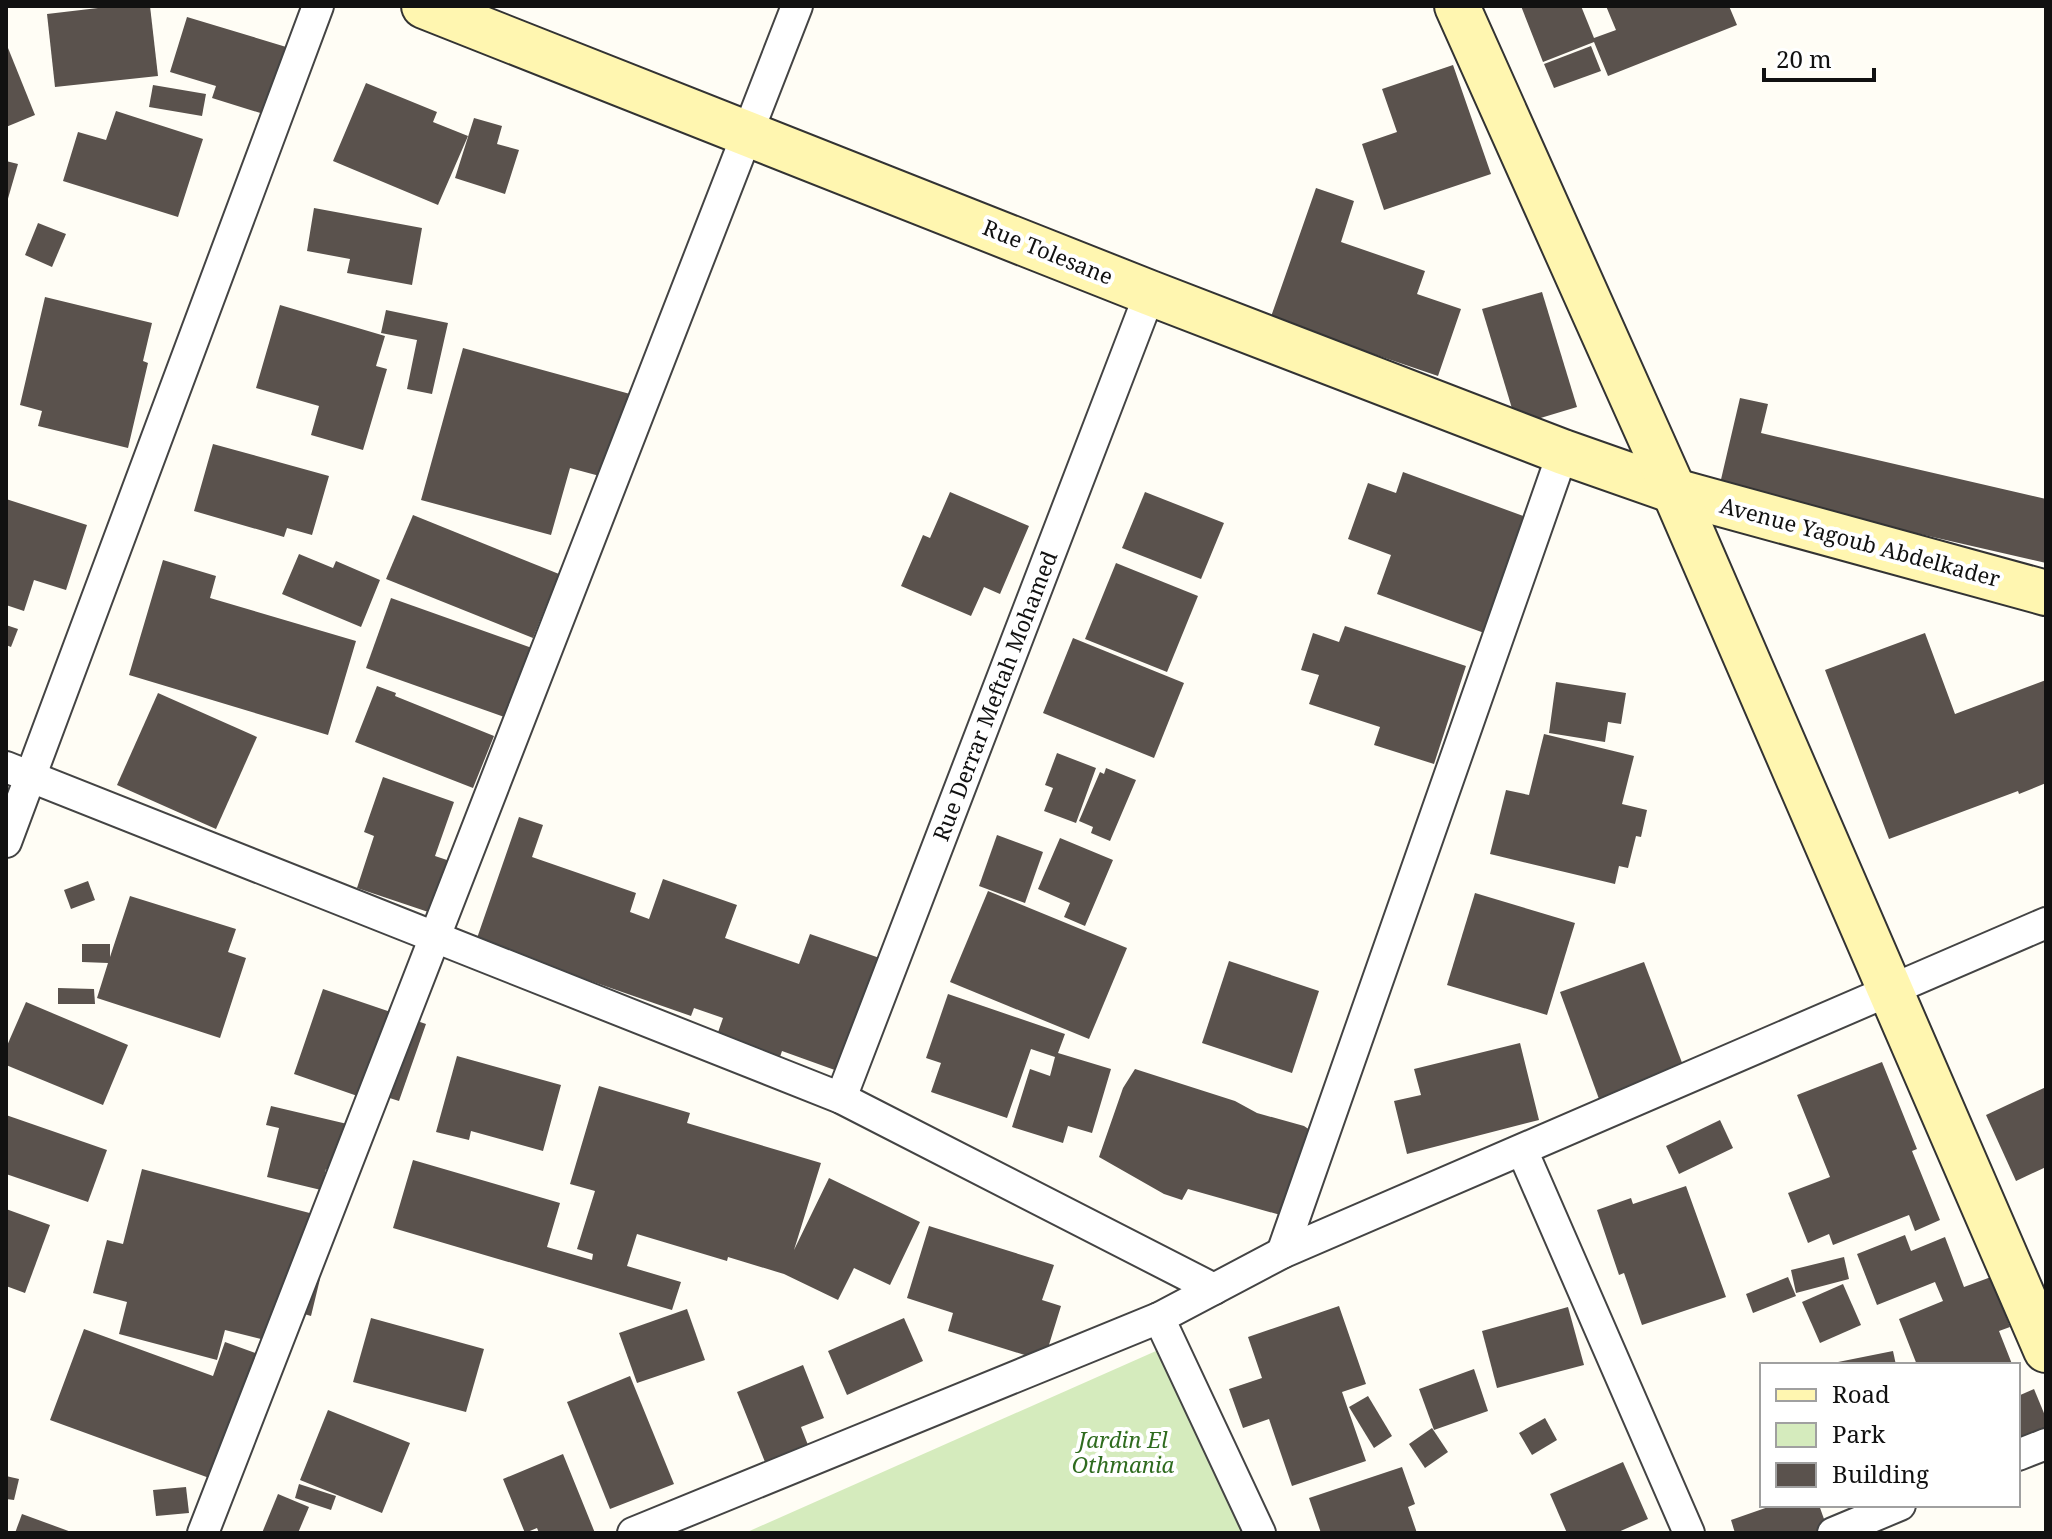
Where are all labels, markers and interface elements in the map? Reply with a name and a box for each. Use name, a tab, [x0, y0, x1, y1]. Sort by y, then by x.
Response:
scale bar	[1764, 32, 1874, 82]
text: 20 m	[1776, 42, 1832, 75]
street label: Rue Tolesane	[979, 211, 1118, 291]
street label: Avenue Yagoub Abdelkader	[1717, 489, 2004, 593]
street label: Rue Derrar Meftah Mohamed	[925, 546, 1064, 845]
legend	[1760, 1363, 2020, 1507]
text: Road	[1832, 1377, 1890, 1410]
text: Park	[1832, 1417, 1886, 1450]
park label: Jardin El Othmania	[1072, 1424, 1175, 1479]
text: Building	[1832, 1457, 1929, 1490]

